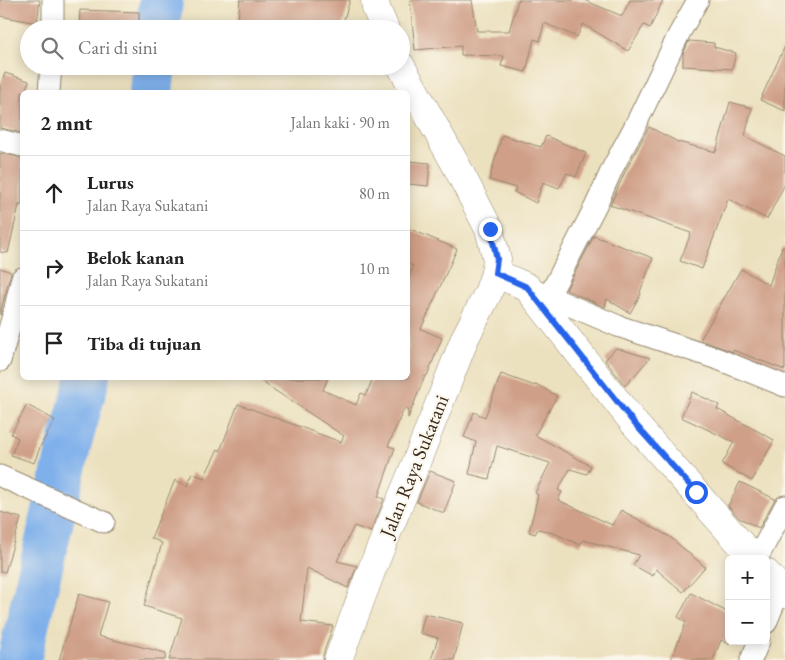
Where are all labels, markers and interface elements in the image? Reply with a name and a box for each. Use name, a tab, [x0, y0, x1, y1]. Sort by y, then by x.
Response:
search box	[20, 20, 410, 75]
icon: search	[38, 34, 66, 62]
text: Cari di sini	[78, 35, 157, 60]
text: 2 mnt	[40, 109, 92, 136]
text: Jalan kaki · 90 m	[290, 112, 390, 133]
text: Lurus	[87, 170, 134, 195]
icon: ahead	[40, 179, 68, 207]
text: 80 m	[359, 183, 390, 204]
text: Jalan Raya Sukatani	[87, 195, 208, 216]
route end	[479, 218, 502, 241]
text: Belok kanan	[87, 245, 185, 270]
icon: right	[40, 254, 68, 282]
text: 10 m	[359, 258, 390, 279]
text: Jalan Raya Sukatani	[87, 270, 208, 291]
icon: arrive	[40, 329, 68, 357]
text: Tiba di tujuan	[87, 331, 201, 356]
street label: Jalan Raya Sukatani	[373, 391, 454, 543]
route start	[685, 481, 708, 504]
map controls	[725, 555, 770, 645]
button: +	[725, 555, 770, 600]
button: −	[725, 600, 770, 645]

